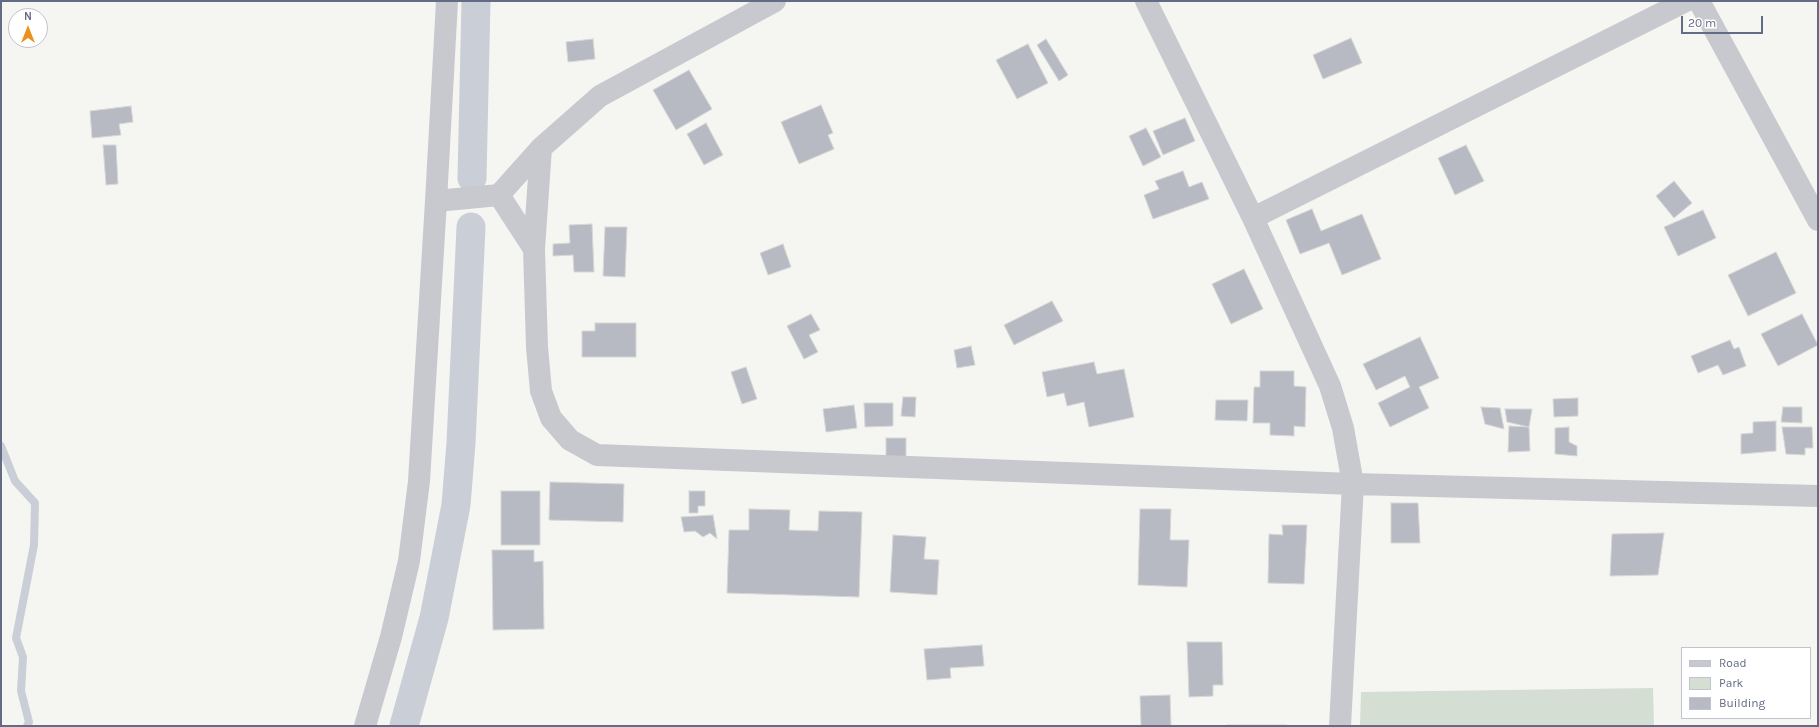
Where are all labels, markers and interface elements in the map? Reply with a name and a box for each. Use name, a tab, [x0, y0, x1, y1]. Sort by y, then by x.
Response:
north arrow	[8, 8, 48, 48]
scale bar	[1683, 8, 1765, 34]
text: N	[24, 10, 32, 23]
text: 20 m	[1688, 16, 1716, 30]
legend	[1681, 647, 1811, 719]
text: Road	[1719, 656, 1747, 670]
text: Park	[1719, 676, 1743, 690]
text: Building	[1719, 696, 1765, 710]

